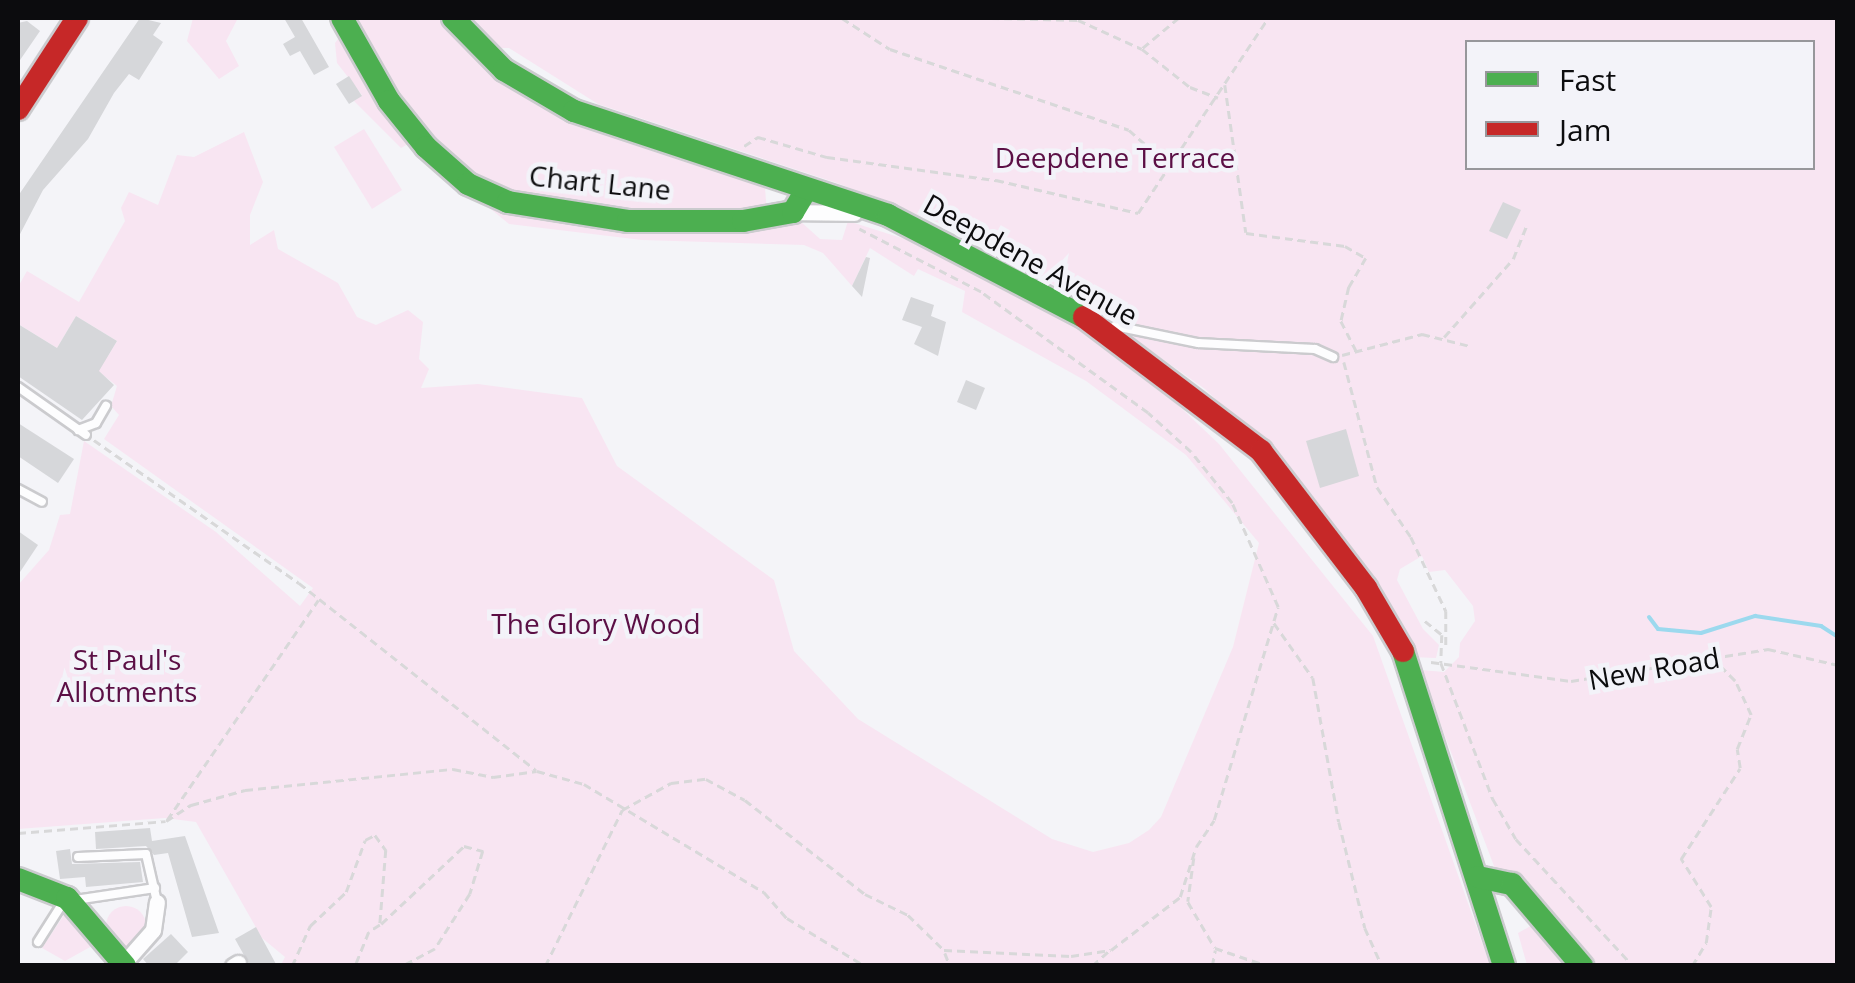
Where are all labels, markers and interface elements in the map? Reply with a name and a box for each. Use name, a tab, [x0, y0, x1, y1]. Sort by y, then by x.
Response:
legend	[1465, 40, 1815, 170]
text: Fast	[1559, 59, 1616, 100]
text: Jam	[1559, 109, 1612, 150]
park label: Deepdene Terrace	[995, 140, 1235, 174]
street label: Chart Lane	[528, 158, 672, 206]
street label: Deepdene Avenue	[918, 186, 1144, 332]
park label: The Glory Wood	[491, 606, 701, 640]
street label: New Road	[1586, 640, 1722, 696]
park label: St Paul's Allotments	[57, 642, 197, 708]

